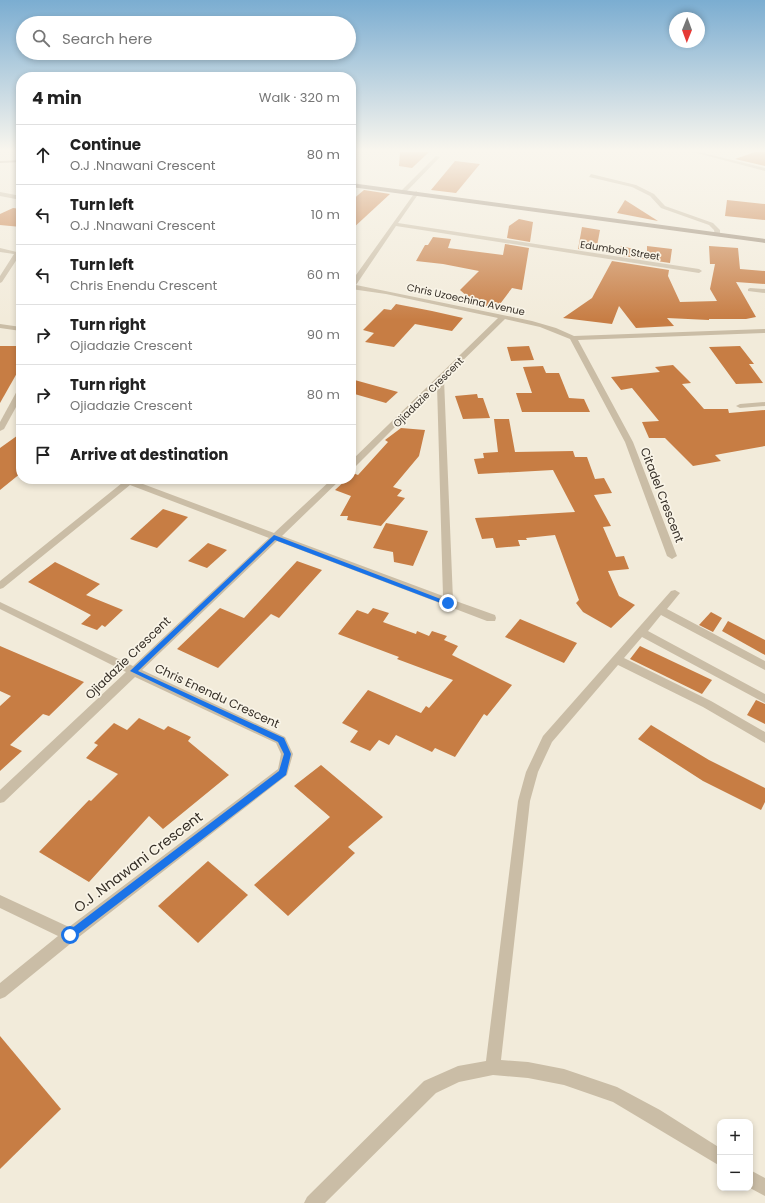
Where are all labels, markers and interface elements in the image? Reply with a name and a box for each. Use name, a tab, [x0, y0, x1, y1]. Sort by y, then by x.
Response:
north arrow	[669, 12, 705, 48]
search box	[16, 16, 356, 60]
icon: search	[30, 27, 52, 49]
text: Search here	[62, 28, 152, 49]
text: 4 min	[32, 86, 82, 110]
text: Walk · 320 m	[259, 88, 340, 107]
text: Continue	[70, 134, 141, 155]
icon: ahead	[32, 144, 54, 166]
text: 80 m	[307, 145, 340, 164]
text: O.J .Nnawani Crescent	[70, 156, 215, 175]
text: Turn left	[70, 194, 134, 215]
icon: left	[32, 204, 54, 226]
text: 10 m	[311, 205, 340, 224]
text: O.J .Nnawani Crescent	[70, 216, 215, 235]
street label: Edumbah Street	[579, 237, 661, 264]
text: Turn left	[70, 254, 134, 275]
icon: left	[32, 264, 54, 286]
text: 60 m	[307, 265, 340, 284]
text: Chris Enendu Crescent	[70, 276, 217, 295]
street label: Chris Uzoechina Avenue	[405, 280, 526, 319]
text: Turn right	[70, 314, 146, 335]
icon: right	[32, 324, 54, 346]
text: 90 m	[307, 325, 340, 344]
text: Ojiadazie Crescent	[70, 336, 192, 355]
street label: Ojiadazie Crescent	[390, 354, 467, 431]
text: Turn right	[70, 374, 146, 395]
icon: right	[32, 384, 54, 406]
text: 80 m	[307, 385, 340, 404]
text: Ojiadazie Crescent	[70, 396, 192, 415]
icon: arrive	[32, 444, 54, 466]
text: Arrive at destination	[70, 444, 228, 465]
street label: Citadel Crescent	[637, 445, 688, 545]
route end	[439, 594, 457, 612]
street label: Ojiadazie Crescent	[81, 612, 174, 703]
street label: Chris Enendu Crescent	[152, 659, 282, 732]
street label: O.J .Nnawani Crescent	[69, 807, 207, 917]
route start	[61, 926, 79, 944]
map controls	[717, 1119, 753, 1191]
button: +	[717, 1119, 753, 1155]
button: −	[717, 1155, 753, 1191]

